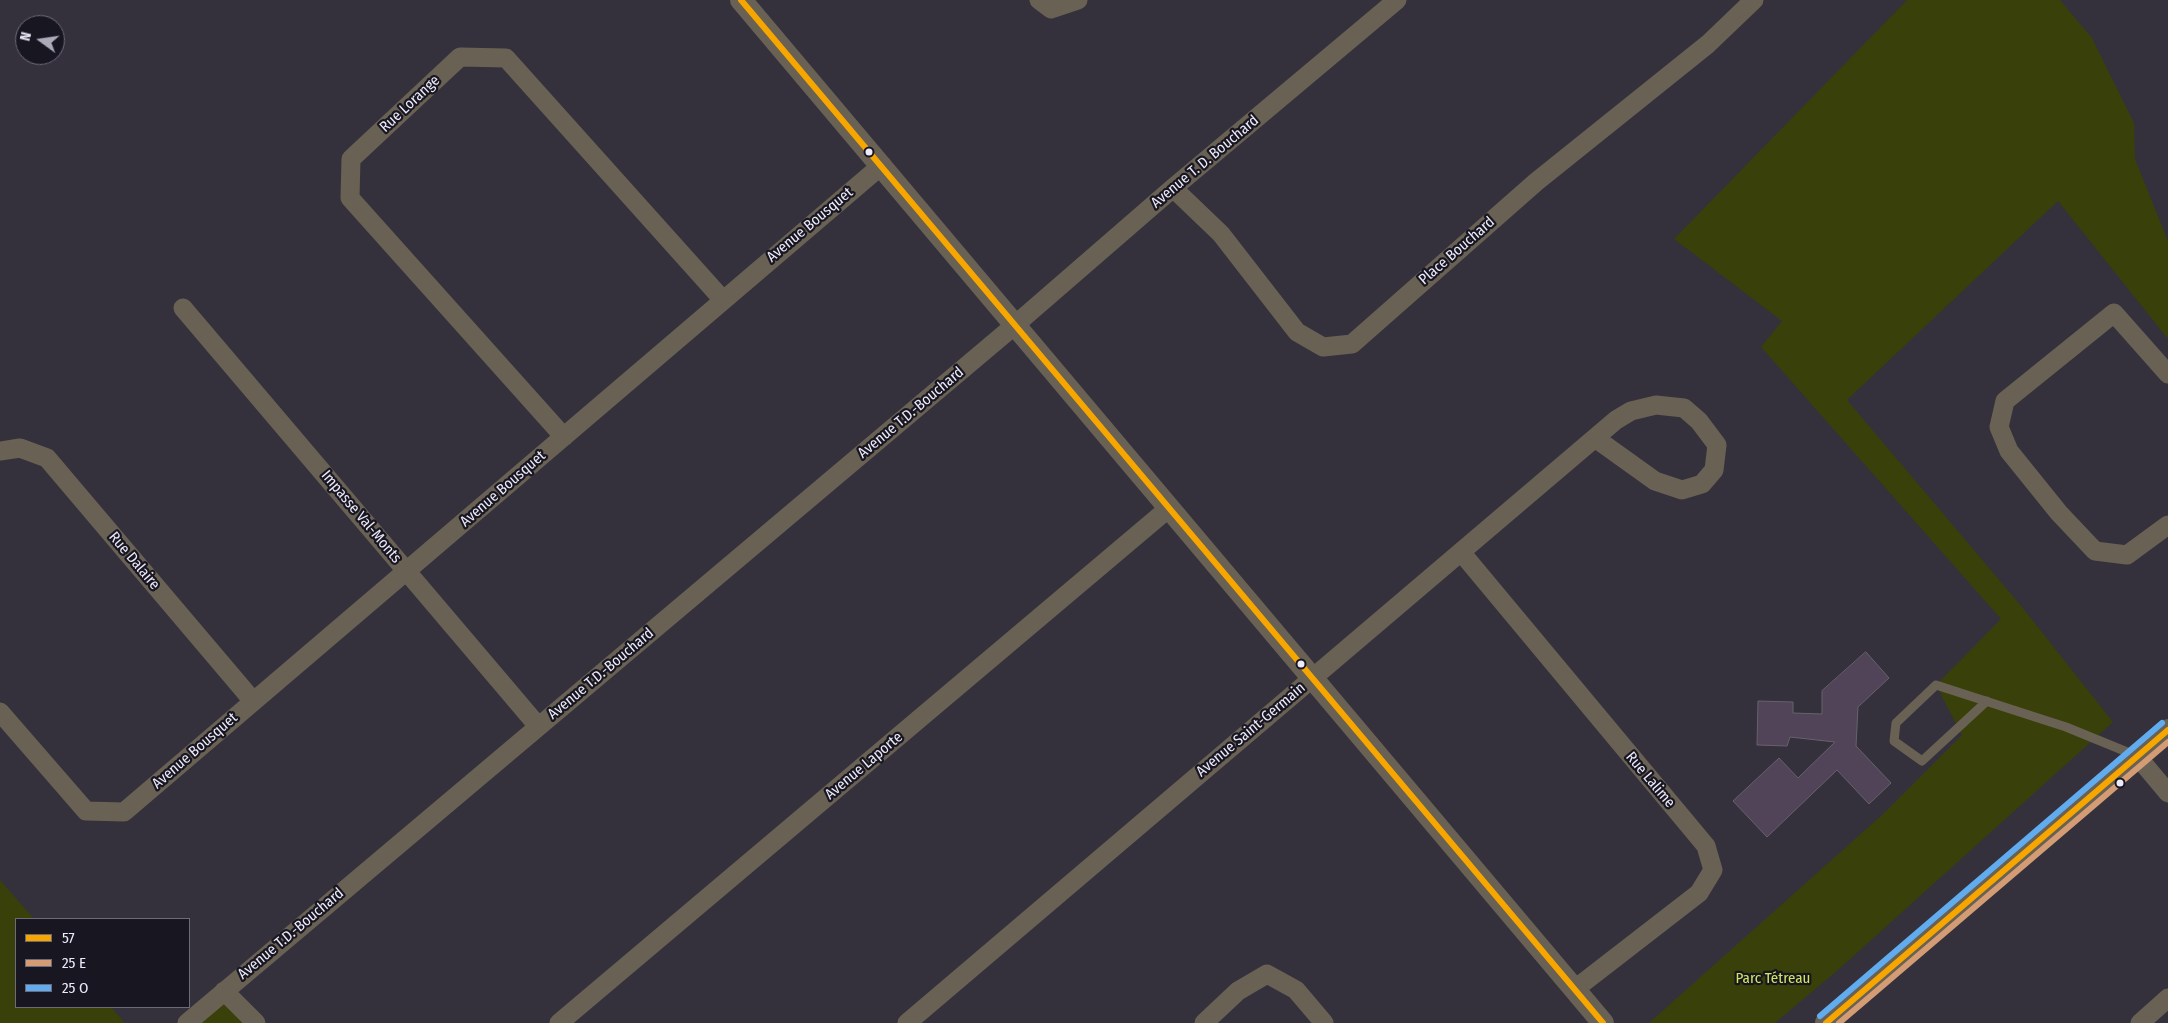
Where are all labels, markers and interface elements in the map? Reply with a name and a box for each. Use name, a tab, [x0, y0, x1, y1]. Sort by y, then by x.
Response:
north arrow	[15, 15, 65, 65]
text: N	[17, 30, 35, 43]
street label: Rue Lorange	[376, 72, 444, 136]
street label: Avenue T. D. Bouchard	[1148, 112, 1262, 212]
unlabelled marker	[864, 147, 874, 157]
street label: Avenue Bousquet	[763, 184, 857, 266]
street label: Place Bouchard	[1415, 213, 1499, 289]
street label: Avenue T.D.-Bouchard	[854, 363, 968, 463]
street label: Avenue Bousquet	[457, 447, 549, 531]
street label: Impasse Val-Monts	[317, 467, 405, 567]
street label: Rue Dalaire	[105, 528, 163, 594]
street label: Avenue T.D.-Bouchard	[544, 624, 658, 724]
unlabelled marker	[1296, 659, 1306, 669]
street label: Avenue Saint-Germain	[1193, 679, 1309, 781]
street label: Avenue Bousquet	[149, 709, 241, 793]
street label: Avenue Laporte	[822, 728, 906, 804]
street label: Rue Lalime	[1621, 748, 1679, 812]
unlabelled marker	[2115, 778, 2125, 788]
street label: Avenue T.D.-Bouchard	[234, 884, 348, 984]
legend	[15, 918, 190, 1008]
text: 57	[62, 929, 75, 947]
text: 25 E	[62, 954, 86, 972]
park label: Parc Tétreau	[1736, 970, 1810, 988]
text: 25 O	[62, 979, 88, 997]

